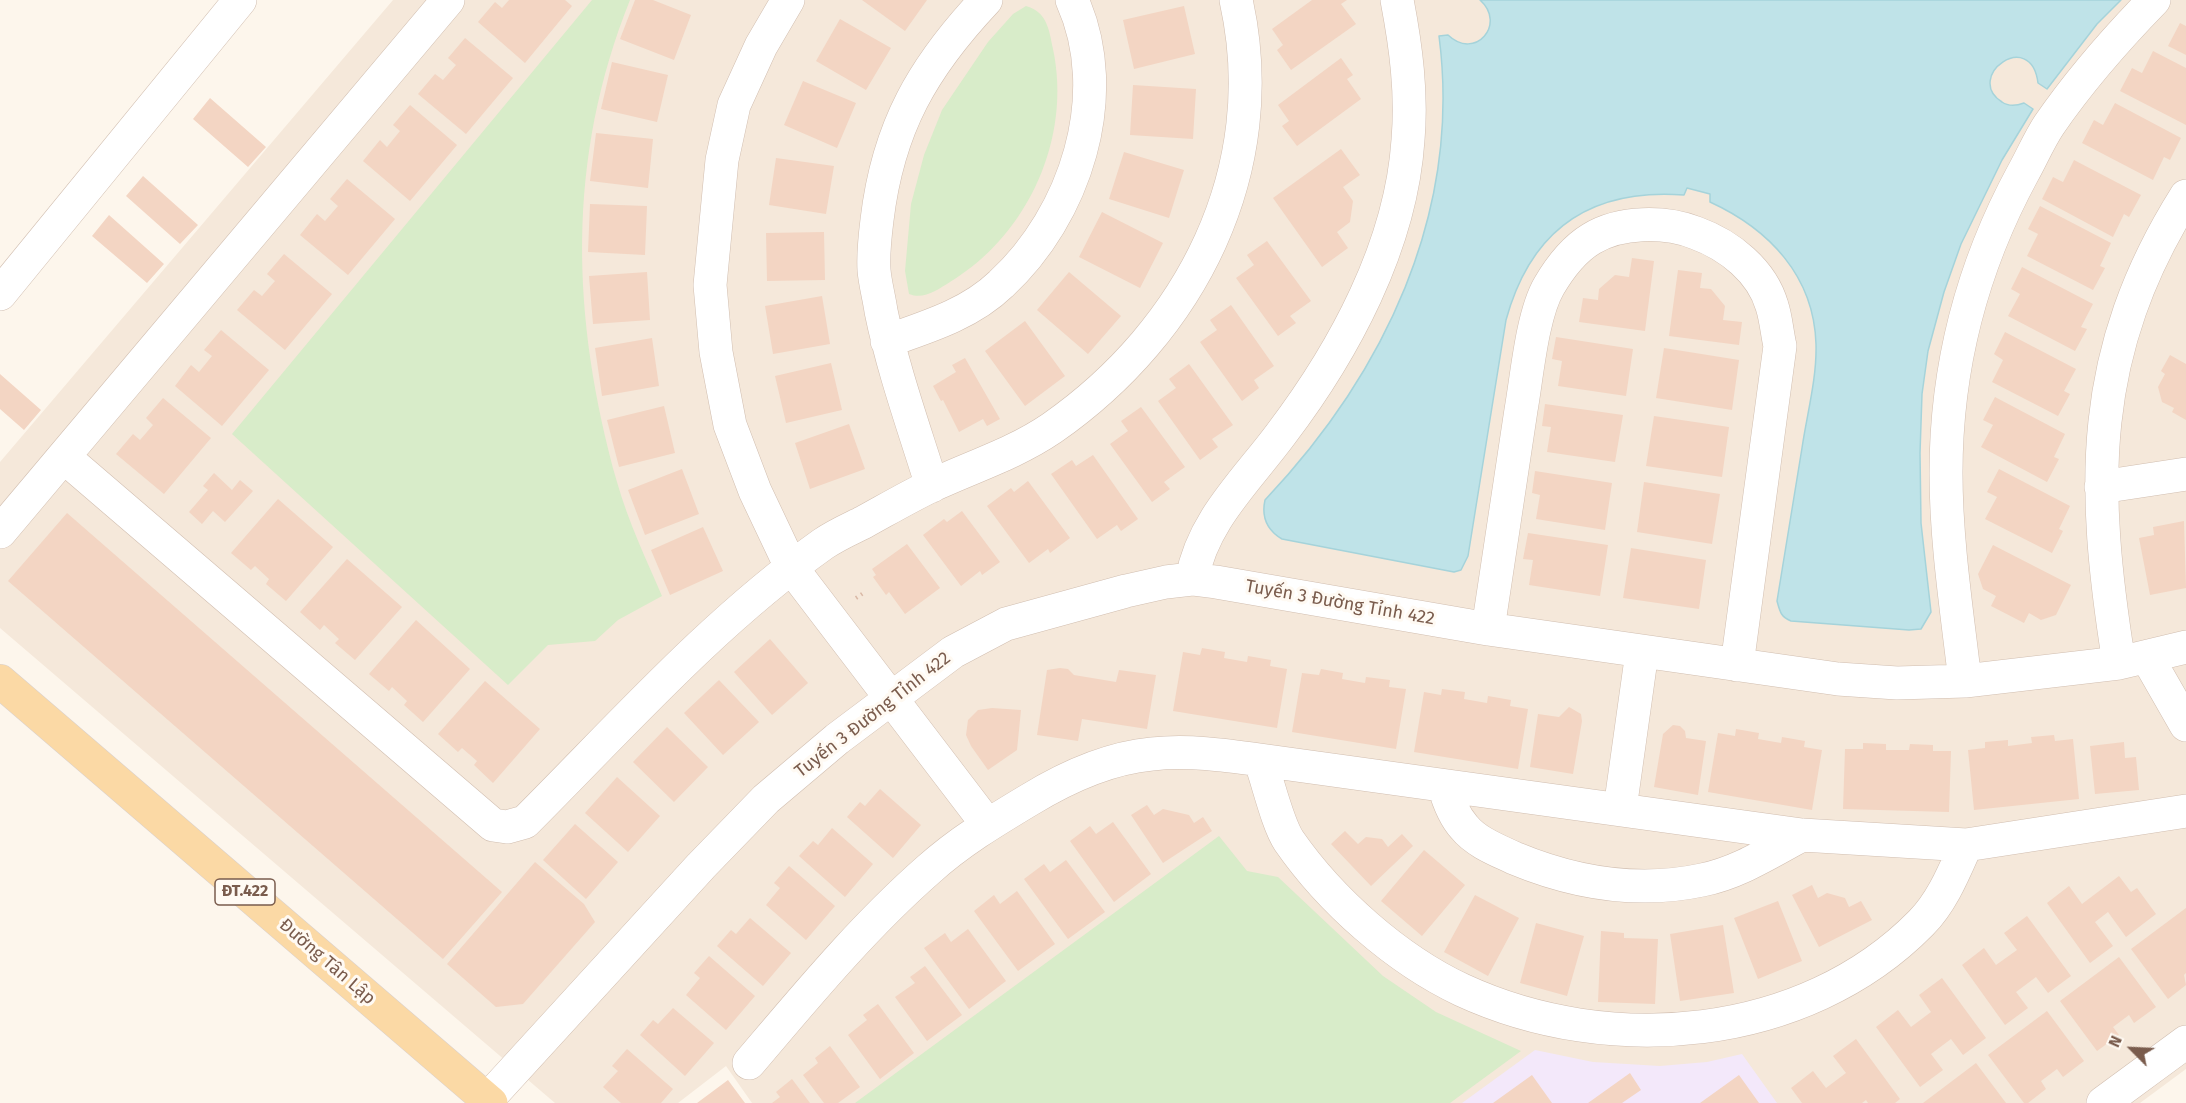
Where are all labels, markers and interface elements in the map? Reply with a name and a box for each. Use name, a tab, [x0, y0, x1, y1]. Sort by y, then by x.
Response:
street label: Tuyến 3 Đường Tỉnh 422	[1244, 576, 1436, 630]
street label: Tuyến 3 Đường Tỉnh 422	[791, 647, 955, 783]
road number: ĐT.422	[215, 879, 275, 905]
street label: Đường Tân Lập	[274, 914, 380, 1010]
north arrow	[2102, 1019, 2162, 1079]
text: N	[2104, 1033, 2126, 1050]

